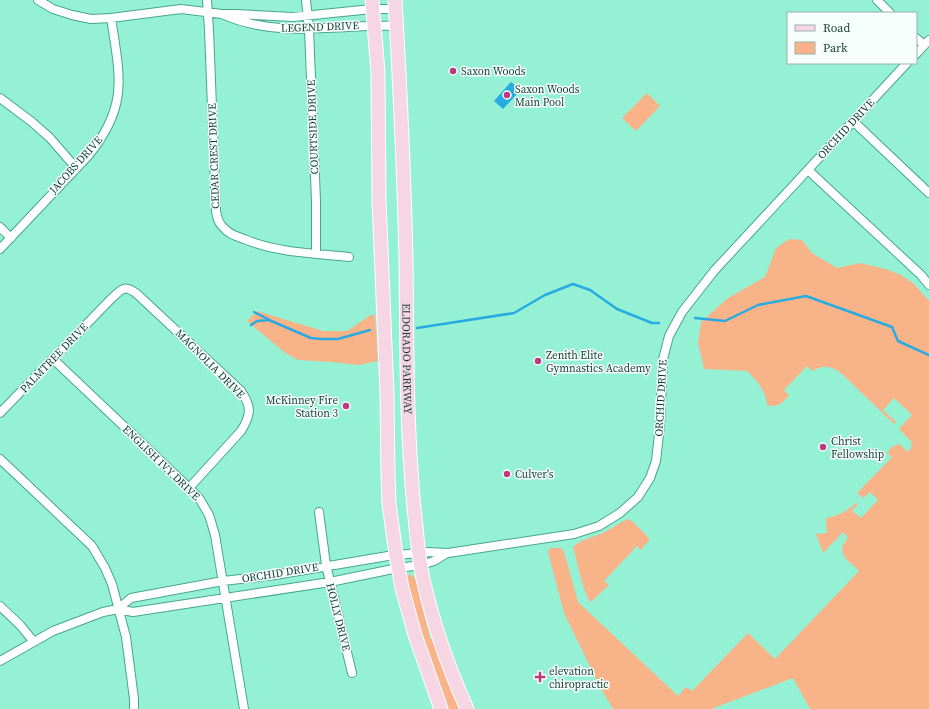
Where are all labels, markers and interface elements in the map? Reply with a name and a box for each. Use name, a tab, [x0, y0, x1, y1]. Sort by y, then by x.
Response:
legend	[787, 12, 917, 64]
street label: LEGEND DRIVE	[281, 18, 360, 36]
text: Road	[823, 20, 850, 36]
text: Park	[823, 40, 848, 56]
place label: Saxon Woods	[461, 64, 526, 79]
marker: Saxon Woods	[448, 66, 458, 76]
street label: COURTSIDE DRIVE	[304, 79, 322, 175]
place label: Saxon Woods Main Pool	[515, 82, 580, 110]
marker: Saxon Woods Main Pool	[502, 90, 512, 100]
street label: ORCHID DRIVE	[814, 95, 878, 162]
street label: CEDAR CREST DRIVE	[205, 103, 223, 209]
street label: JACOBS DRIVE	[45, 133, 106, 198]
street label: ELDORADO PARKWAY	[399, 303, 416, 415]
street label: PALMTREE DRIVE	[17, 320, 92, 396]
street label: MAGNOLIA DRIVE	[172, 326, 248, 402]
place label: Zenith Elite Gymnastics Academy	[546, 348, 651, 376]
marker: Zenith Elite Gymnastics Academy	[533, 356, 543, 366]
street label: ORCHID DRIVE	[651, 359, 671, 437]
place label: McKinney Fire Station 3	[266, 393, 338, 421]
marker: McKinney Fire Station 3	[341, 401, 351, 411]
street label: ENGLISH IVY DRIVE	[119, 422, 203, 504]
place label: Christ Fellowship	[831, 434, 884, 462]
marker: Christ Fellowship	[818, 442, 828, 452]
place label: Culver's	[515, 467, 554, 482]
marker: Culver's	[502, 469, 512, 479]
street label: ORCHID DRIVE	[241, 559, 320, 586]
street label: HOLLY DRIVE	[322, 581, 354, 653]
place label: elevation chiropractic	[549, 664, 609, 692]
marker: elevation chiropractic	[534, 671, 546, 683]

